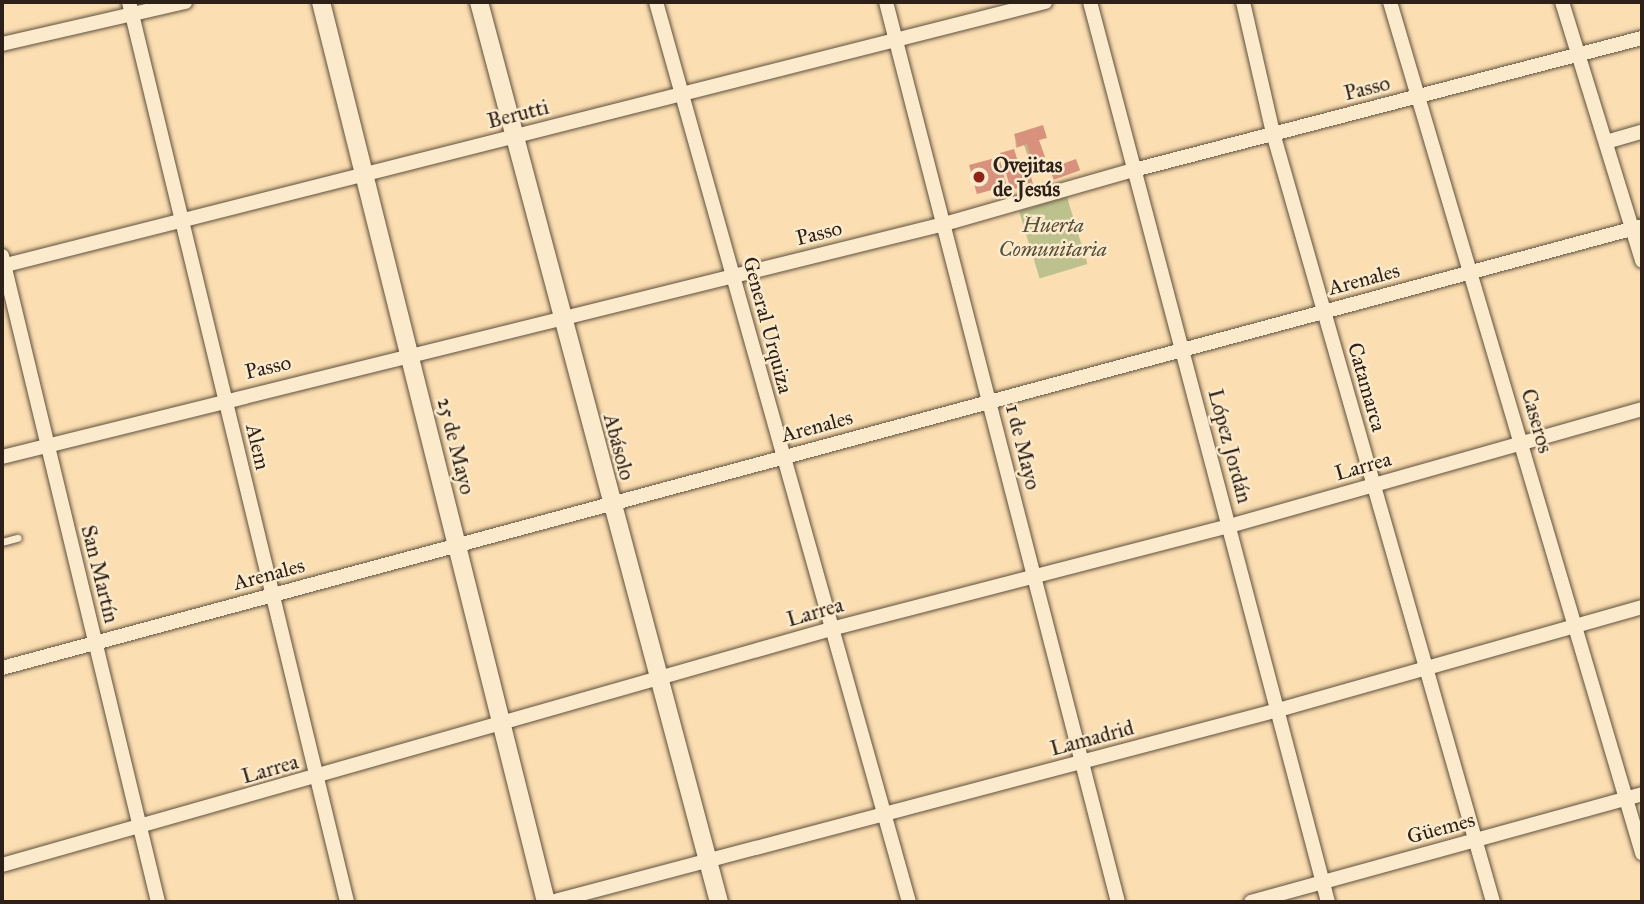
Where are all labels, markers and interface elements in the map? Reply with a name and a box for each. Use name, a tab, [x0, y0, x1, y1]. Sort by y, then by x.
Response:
street label: Passo	[1341, 70, 1393, 106]
street label: Berutti	[485, 94, 551, 134]
place label: Ovejitas de Jesús	[993, 152, 1062, 202]
marker: Ovejitas de Jesús	[971, 169, 987, 185]
park label: Huerta Comunitaria	[999, 212, 1107, 262]
street label: Passo	[793, 215, 845, 251]
street label: General Urquiza	[738, 254, 798, 396]
street label: Arenales	[1326, 257, 1402, 301]
street label: Catamarca	[1342, 340, 1392, 434]
street label: Passo	[242, 349, 294, 385]
street label: López Jordán	[1203, 386, 1257, 506]
street label: Caseros	[1516, 386, 1558, 456]
street label: 25 de Mayo	[432, 395, 480, 497]
street label: 1 de Mayo	[1000, 402, 1046, 492]
street label: Arenales	[779, 404, 855, 448]
street label: Abásolo	[598, 411, 640, 483]
street label: Alem	[241, 422, 275, 472]
street label: Larrea	[1332, 446, 1394, 486]
street label: San Martín	[76, 523, 124, 625]
street label: Arenales	[231, 552, 307, 596]
street label: Larrea	[784, 592, 846, 632]
street label: Lamadrid	[1047, 715, 1137, 761]
street label: Larrea	[239, 749, 301, 789]
street label: Güemes	[1404, 807, 1478, 849]

